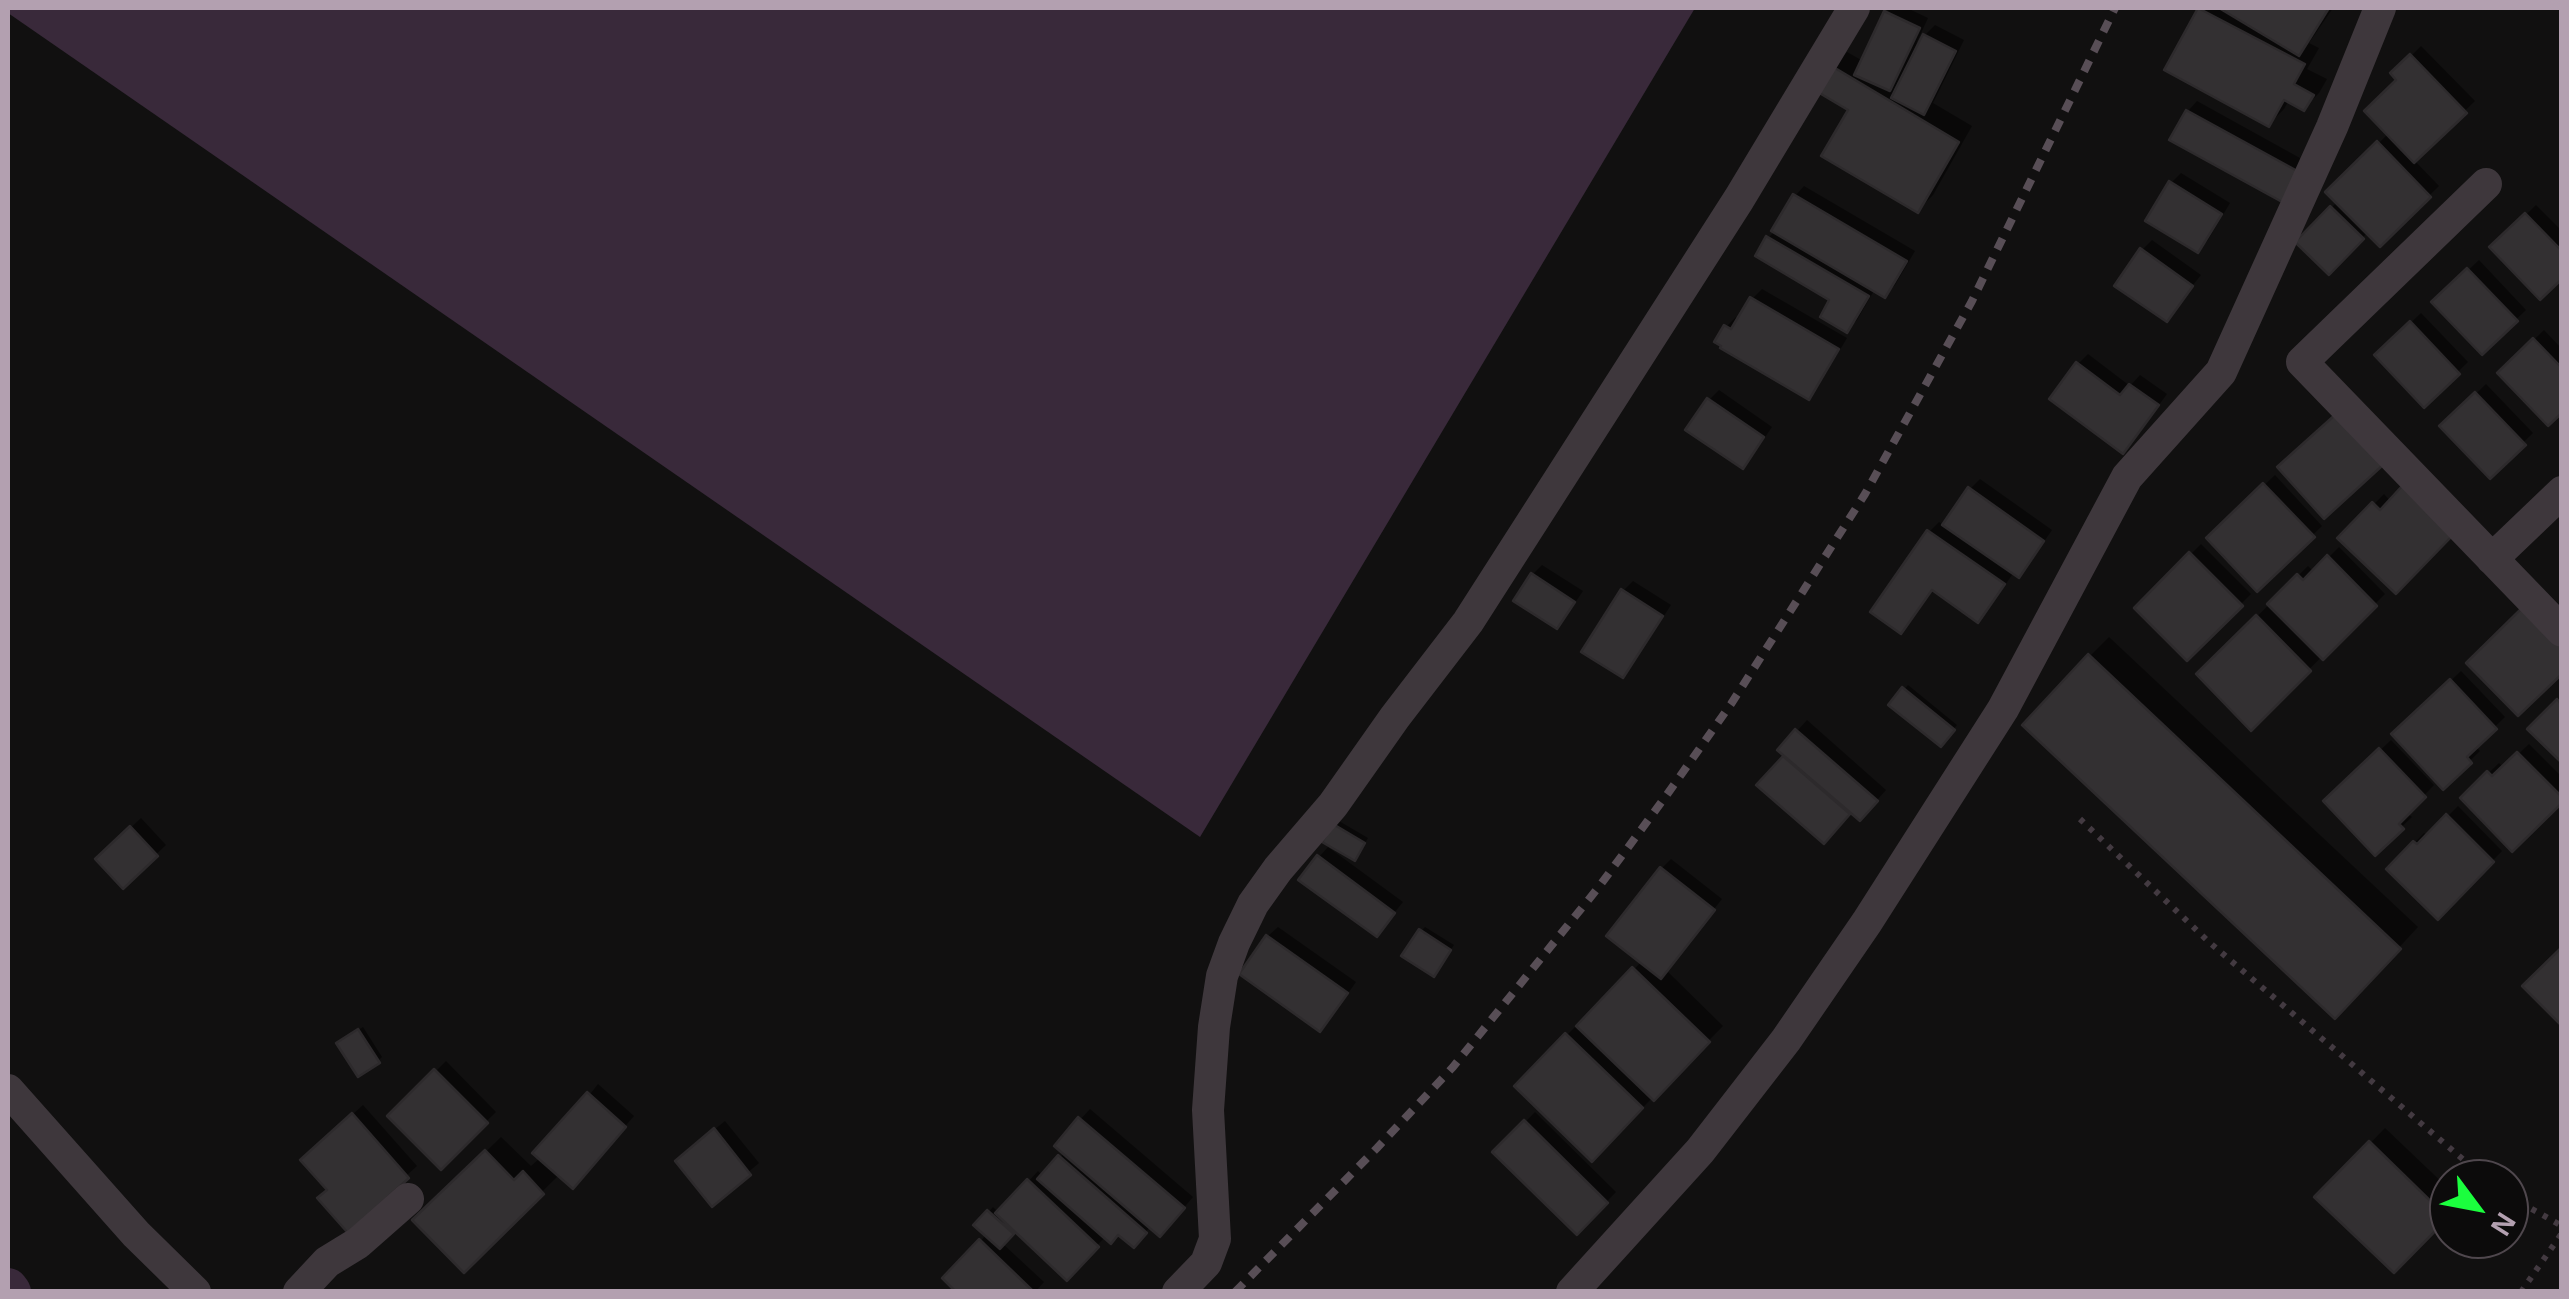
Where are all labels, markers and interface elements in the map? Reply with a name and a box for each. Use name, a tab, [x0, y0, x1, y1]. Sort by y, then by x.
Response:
north arrow	[2429, 1159, 2529, 1259]
text: N	[2485, 1207, 2522, 1241]

